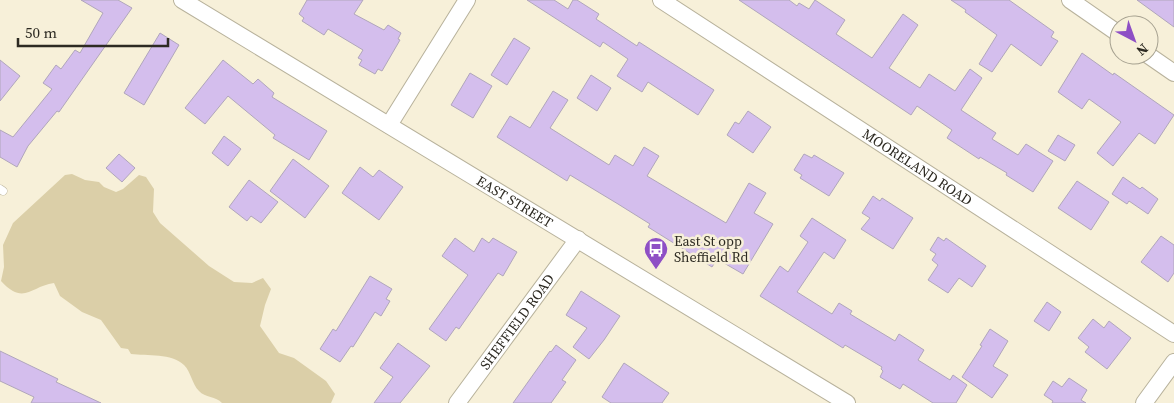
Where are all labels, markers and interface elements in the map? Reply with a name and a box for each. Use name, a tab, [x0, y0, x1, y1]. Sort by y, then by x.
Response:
scale bar	[18, 15, 168, 47]
north arrow	[1109, 15, 1159, 65]
text: 50 m	[25, 22, 57, 43]
text: N	[1132, 39, 1153, 61]
street label: MOORELAND ROAD	[858, 124, 976, 210]
street label: EAST STREET	[473, 171, 557, 233]
place label: East St opp Sheffield Rd	[674, 231, 749, 267]
bus stop icon: East St opp Sheffield Rd	[643, 236, 669, 270]
street label: SHEFFIELD ROAD	[475, 270, 559, 374]

